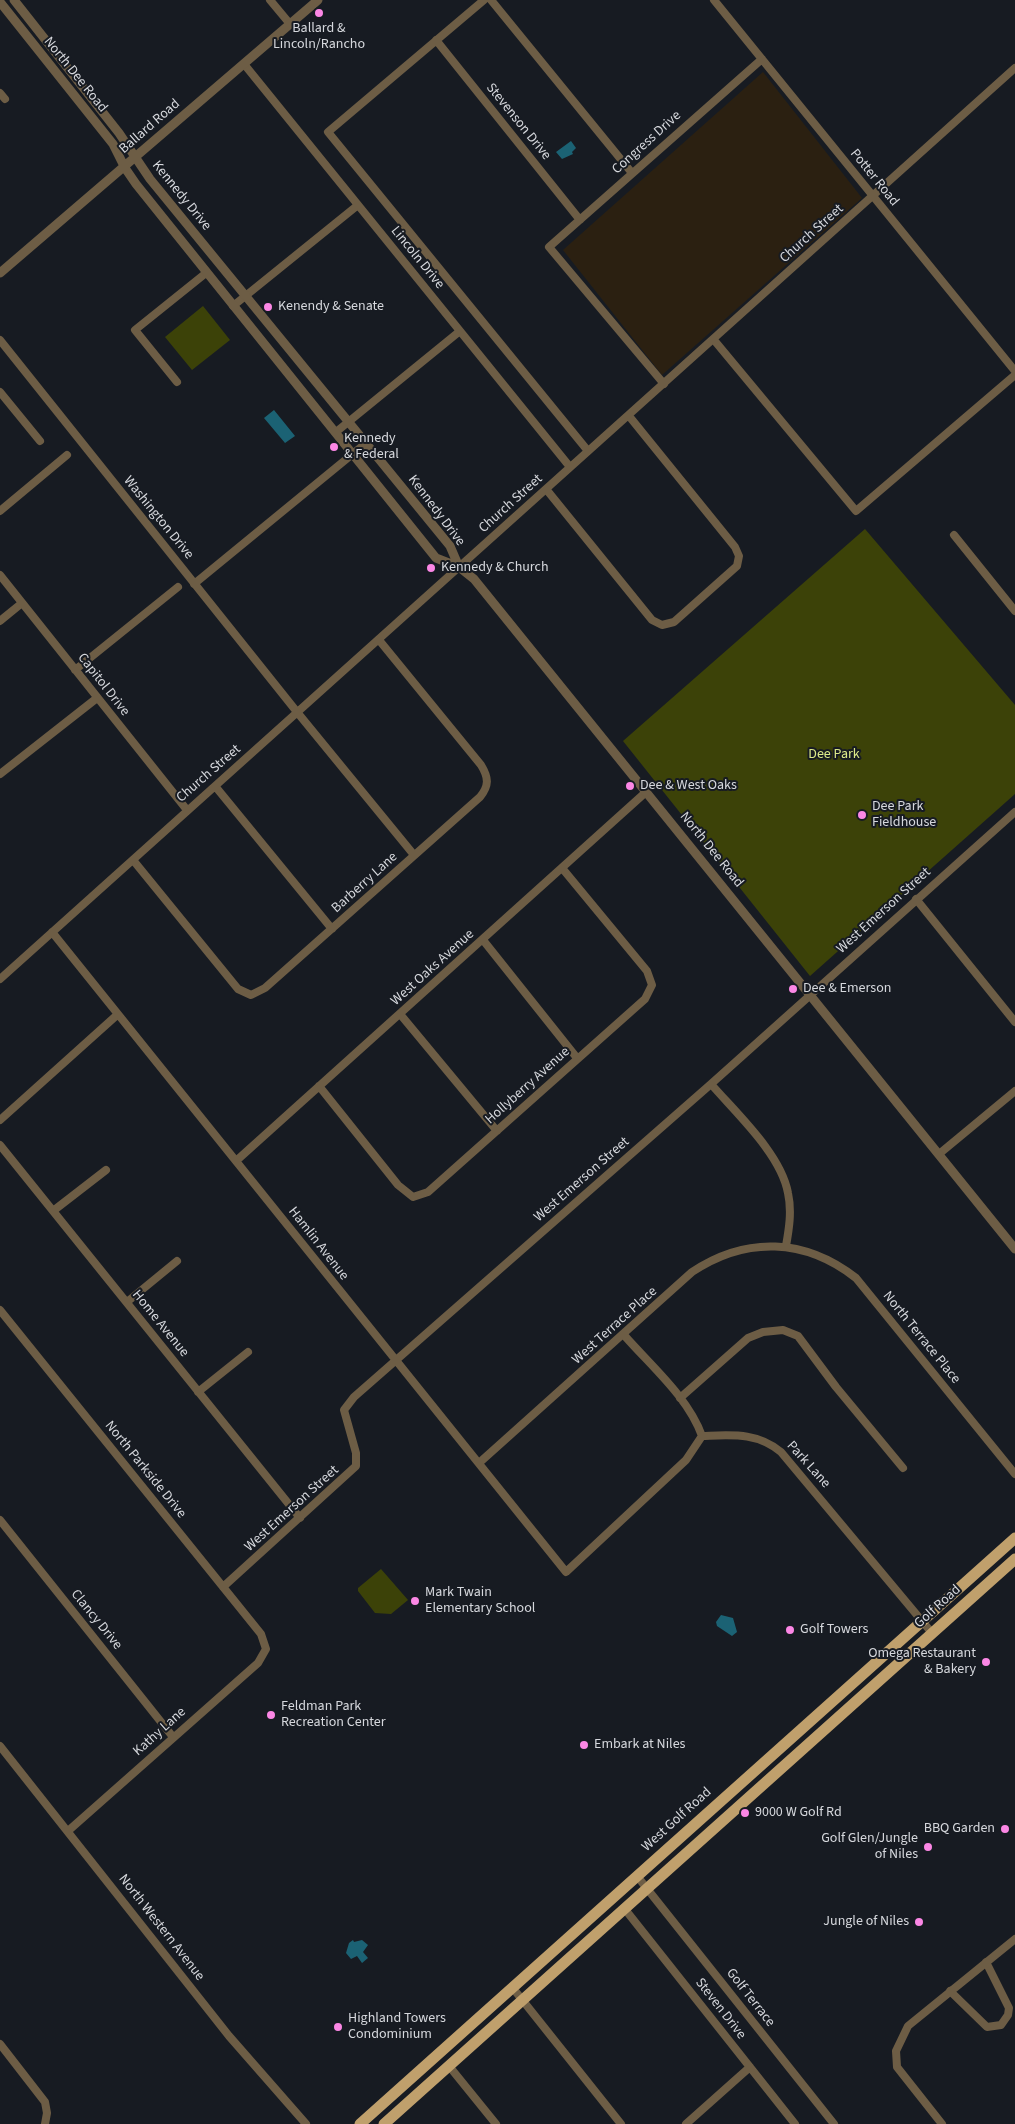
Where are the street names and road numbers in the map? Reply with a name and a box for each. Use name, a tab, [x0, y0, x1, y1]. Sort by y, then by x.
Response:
street label: North Dee Road	[40, 34, 110, 116]
street label: Stevenson Drive	[482, 80, 554, 164]
street label: Ballard Road	[116, 96, 184, 158]
street label: Congress Drive	[609, 108, 685, 178]
street label: Potter Road	[846, 146, 902, 210]
street label: Kennedy Drive	[148, 158, 214, 234]
street label: Church Street	[777, 201, 847, 267]
street label: Lincoln Drive	[387, 223, 447, 293]
street label: Church Street	[476, 471, 546, 537]
street label: Kennedy Drive	[404, 472, 468, 550]
street label: Washington Drive	[119, 473, 197, 563]
street label: Capitol Drive	[73, 650, 133, 720]
street label: Church Street	[173, 741, 245, 807]
street label: North Dee Road	[676, 809, 746, 891]
street label: Barberry Lane	[329, 849, 401, 917]
street label: West Emerson Street	[833, 864, 935, 958]
street label: West Oaks Avenue	[388, 926, 478, 1010]
street label: Hollyberry Avenue	[482, 1044, 574, 1128]
street label: West Emerson Street	[531, 1134, 633, 1226]
street label: Hamlin Avenue	[284, 1204, 352, 1284]
street label: West Terrace Place	[569, 1283, 661, 1369]
street label: Home Avenue	[128, 1287, 192, 1361]
street label: North Terrace Place	[879, 1288, 963, 1388]
street label: North Parkside Drive	[101, 1418, 189, 1522]
street label: Park Lane	[783, 1438, 833, 1492]
street label: West Emerson Street	[241, 1462, 343, 1556]
street label: Golf Road	[911, 1582, 965, 1632]
street label: Clancy Drive	[67, 1587, 125, 1653]
street label: Kathy Lane	[130, 1704, 190, 1760]
street label: West Golf Road	[639, 1784, 715, 1856]
street label: North Western Avenue	[114, 1872, 208, 1984]
street label: Golf Terrace	[722, 1965, 778, 2031]
street label: Steven Drive	[691, 1975, 749, 2043]

